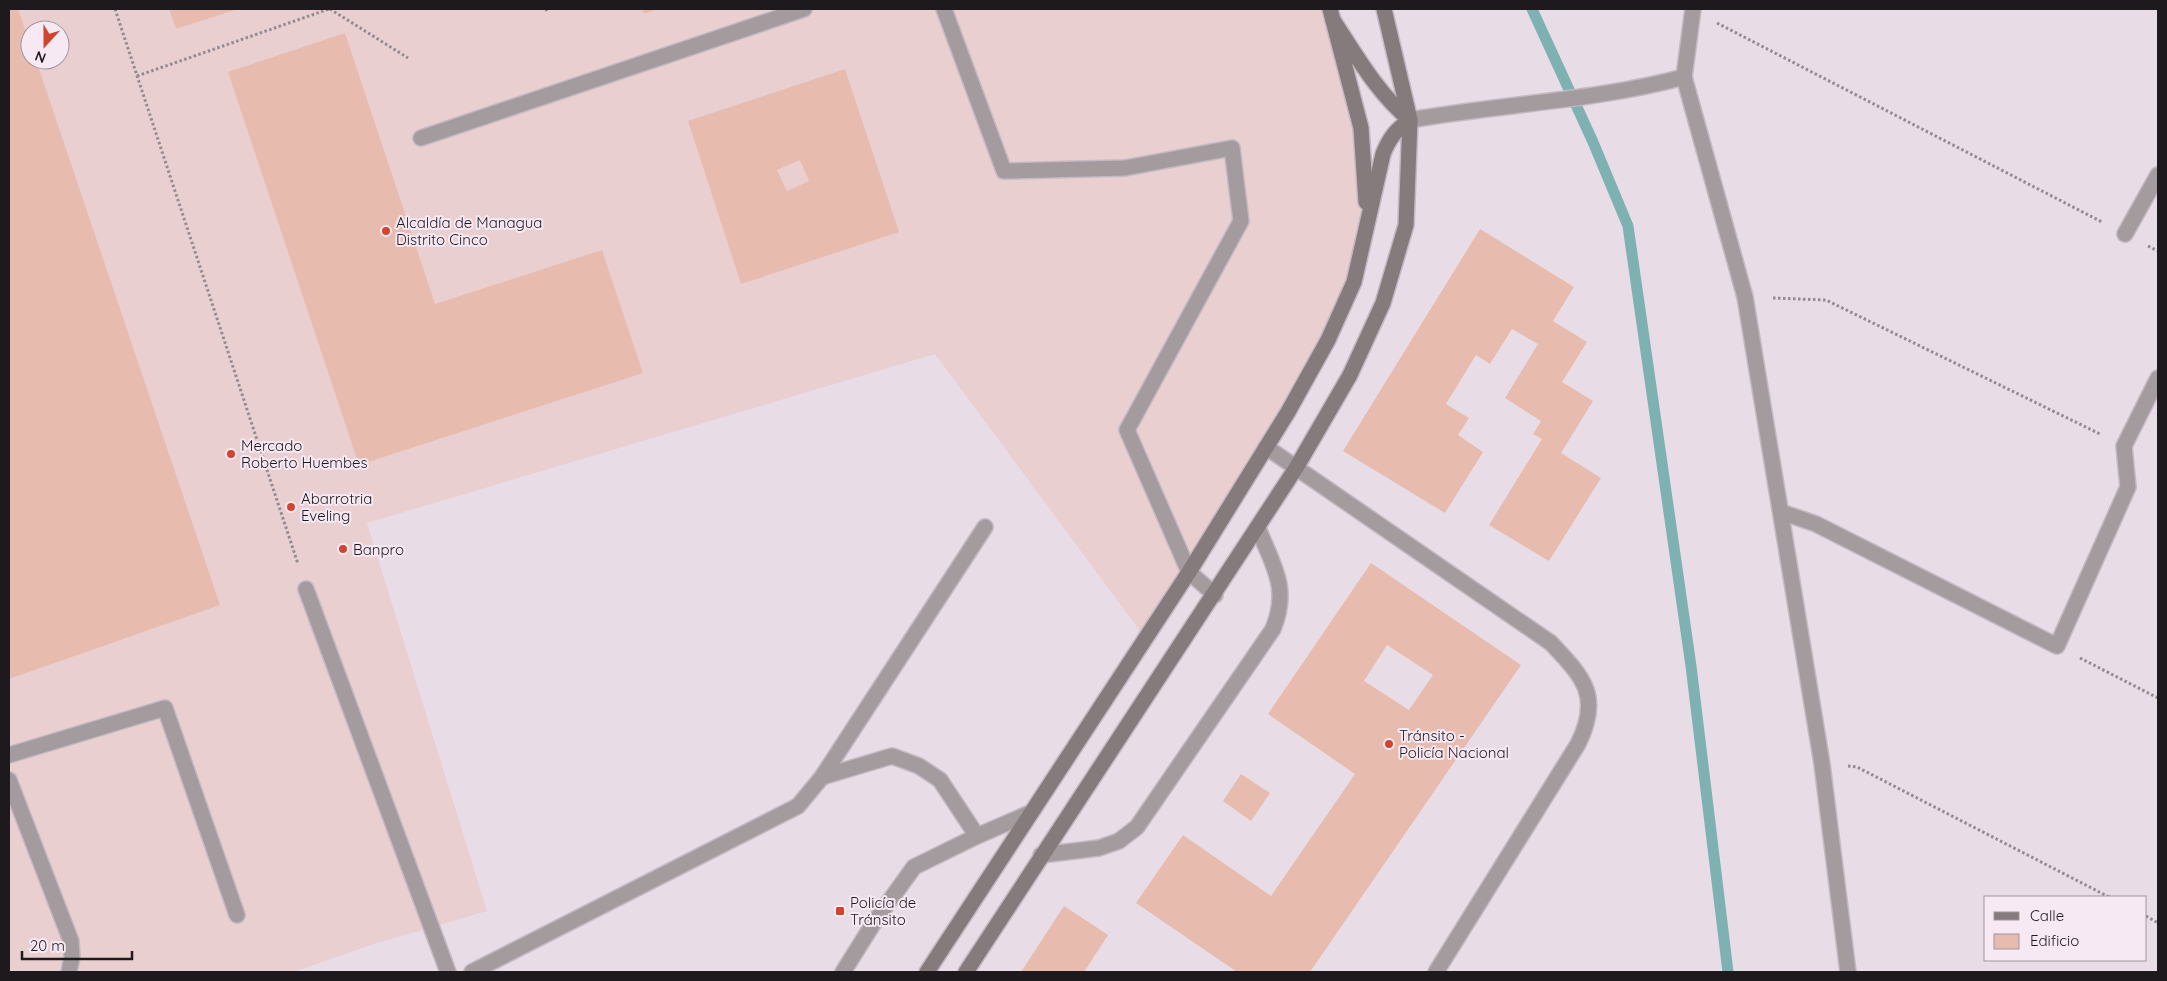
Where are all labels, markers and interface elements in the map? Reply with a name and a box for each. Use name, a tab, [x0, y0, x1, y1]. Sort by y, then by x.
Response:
north arrow	[20, 20, 70, 70]
text: N	[32, 47, 48, 67]
place label: Alcaldía de Managua Distrito Cinco	[396, 213, 542, 249]
marker: Alcaldía de Managua Distrito Cinco	[380, 225, 392, 237]
place label: Mercado Roberto Huembes	[241, 436, 368, 472]
marker: Mercado Roberto Huembes	[225, 448, 237, 460]
place label: Abarrotria Eveling	[301, 489, 372, 525]
marker: Abarrotria Eveling	[285, 501, 297, 513]
place label: Banpro	[353, 540, 404, 559]
marker: Banpro	[337, 543, 349, 555]
place label: Tránsito - Policía Nacional	[1399, 726, 1509, 762]
marker: Tránsito - Policía Nacional	[1383, 738, 1395, 750]
place label: Policía de Tránsito	[850, 893, 916, 929]
legend	[1984, 896, 2147, 961]
marker: Policía de Tránsito	[834, 905, 846, 917]
text: Calle	[2030, 906, 2064, 925]
scale bar	[22, 928, 132, 960]
text: Edificio	[2030, 931, 2079, 950]
text: 20 m	[30, 936, 65, 955]

